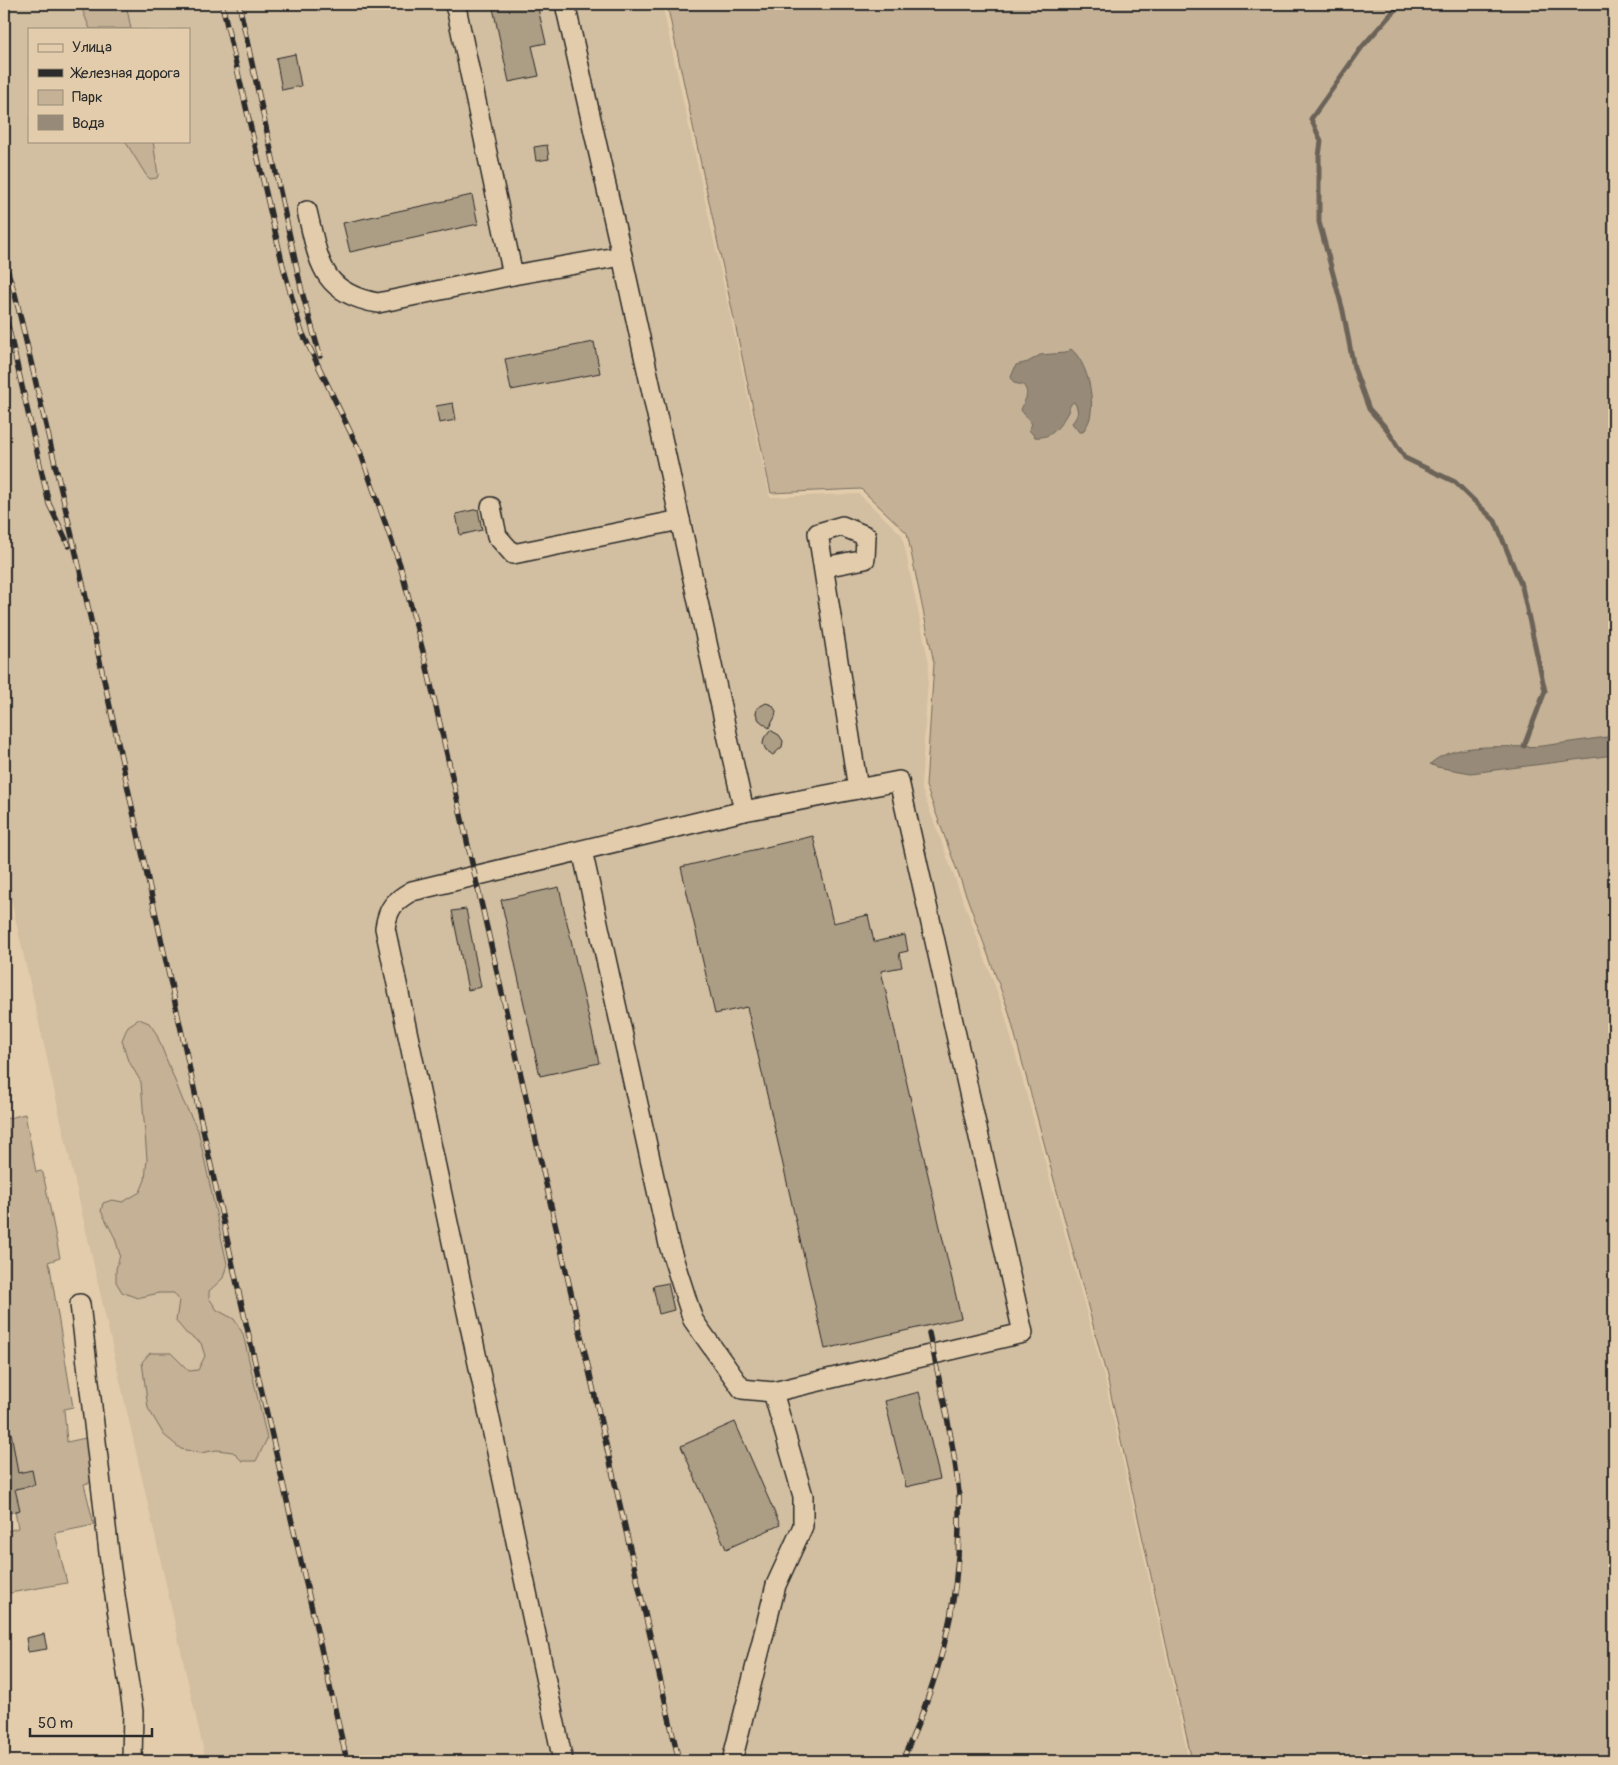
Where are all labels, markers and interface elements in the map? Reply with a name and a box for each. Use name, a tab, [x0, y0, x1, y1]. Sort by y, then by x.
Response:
legend	[28, 28, 190, 142]
text: Улица	[72, 38, 112, 57]
text: Железная дорога	[70, 64, 180, 83]
text: Парк	[72, 88, 103, 107]
text: Вода	[72, 114, 105, 133]
scale bar	[30, 1705, 152, 1737]
text: 50 m	[38, 1714, 73, 1733]

